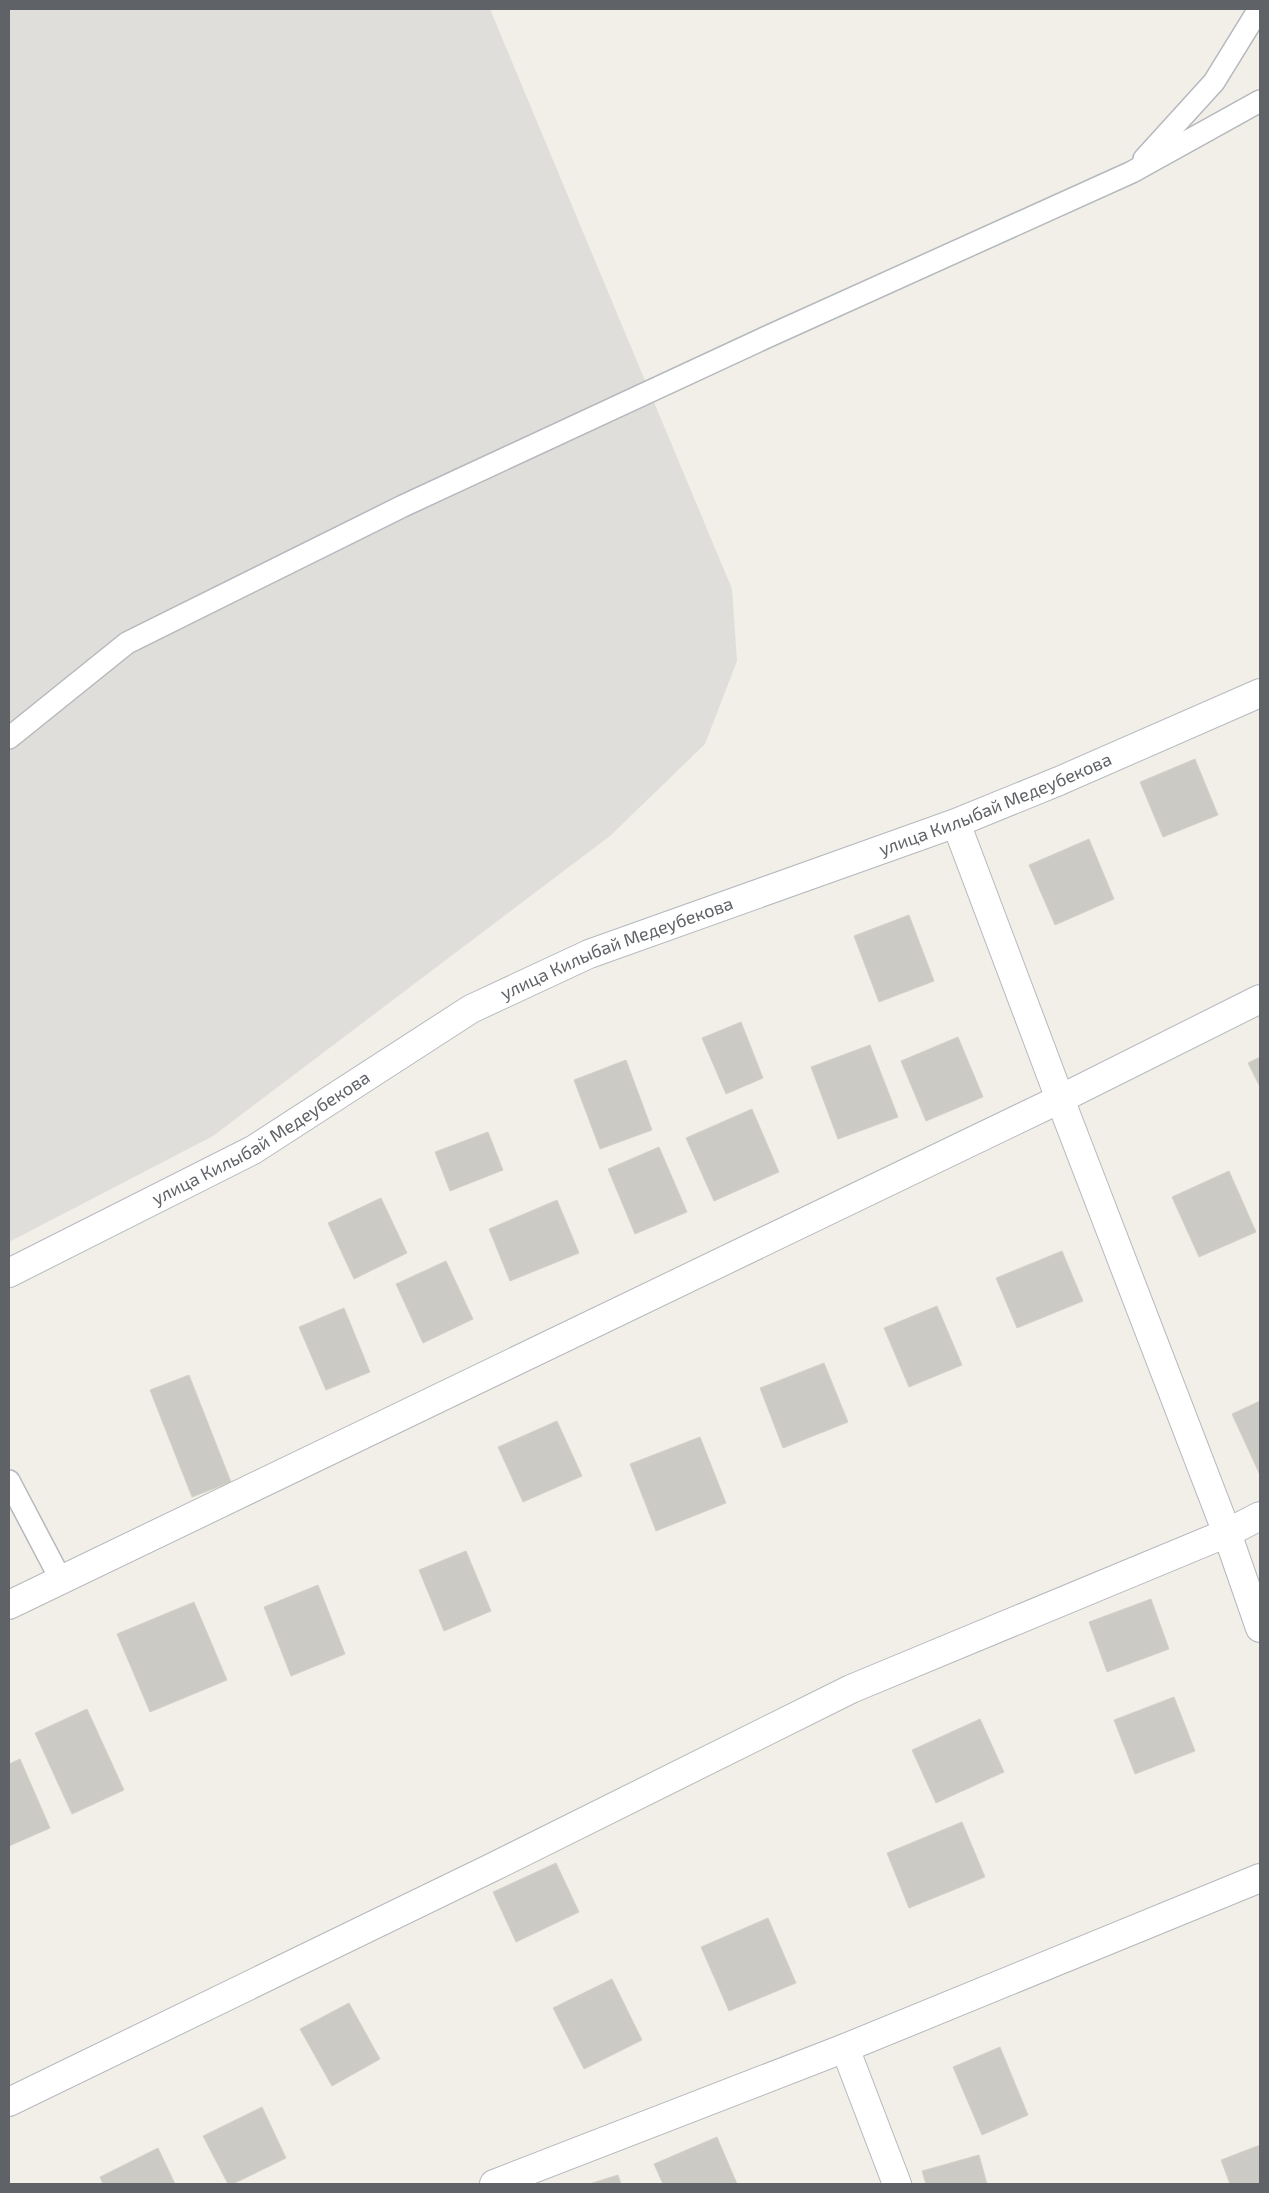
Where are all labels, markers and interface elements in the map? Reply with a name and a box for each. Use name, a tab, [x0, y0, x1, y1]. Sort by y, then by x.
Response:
street label: улица Килыбай Медеубекова	[876, 747, 1115, 860]
street label: улица Килыбай Медеубекова	[497, 892, 736, 1004]
street label: улица Килыбай Медеубекова	[148, 1065, 374, 1209]

